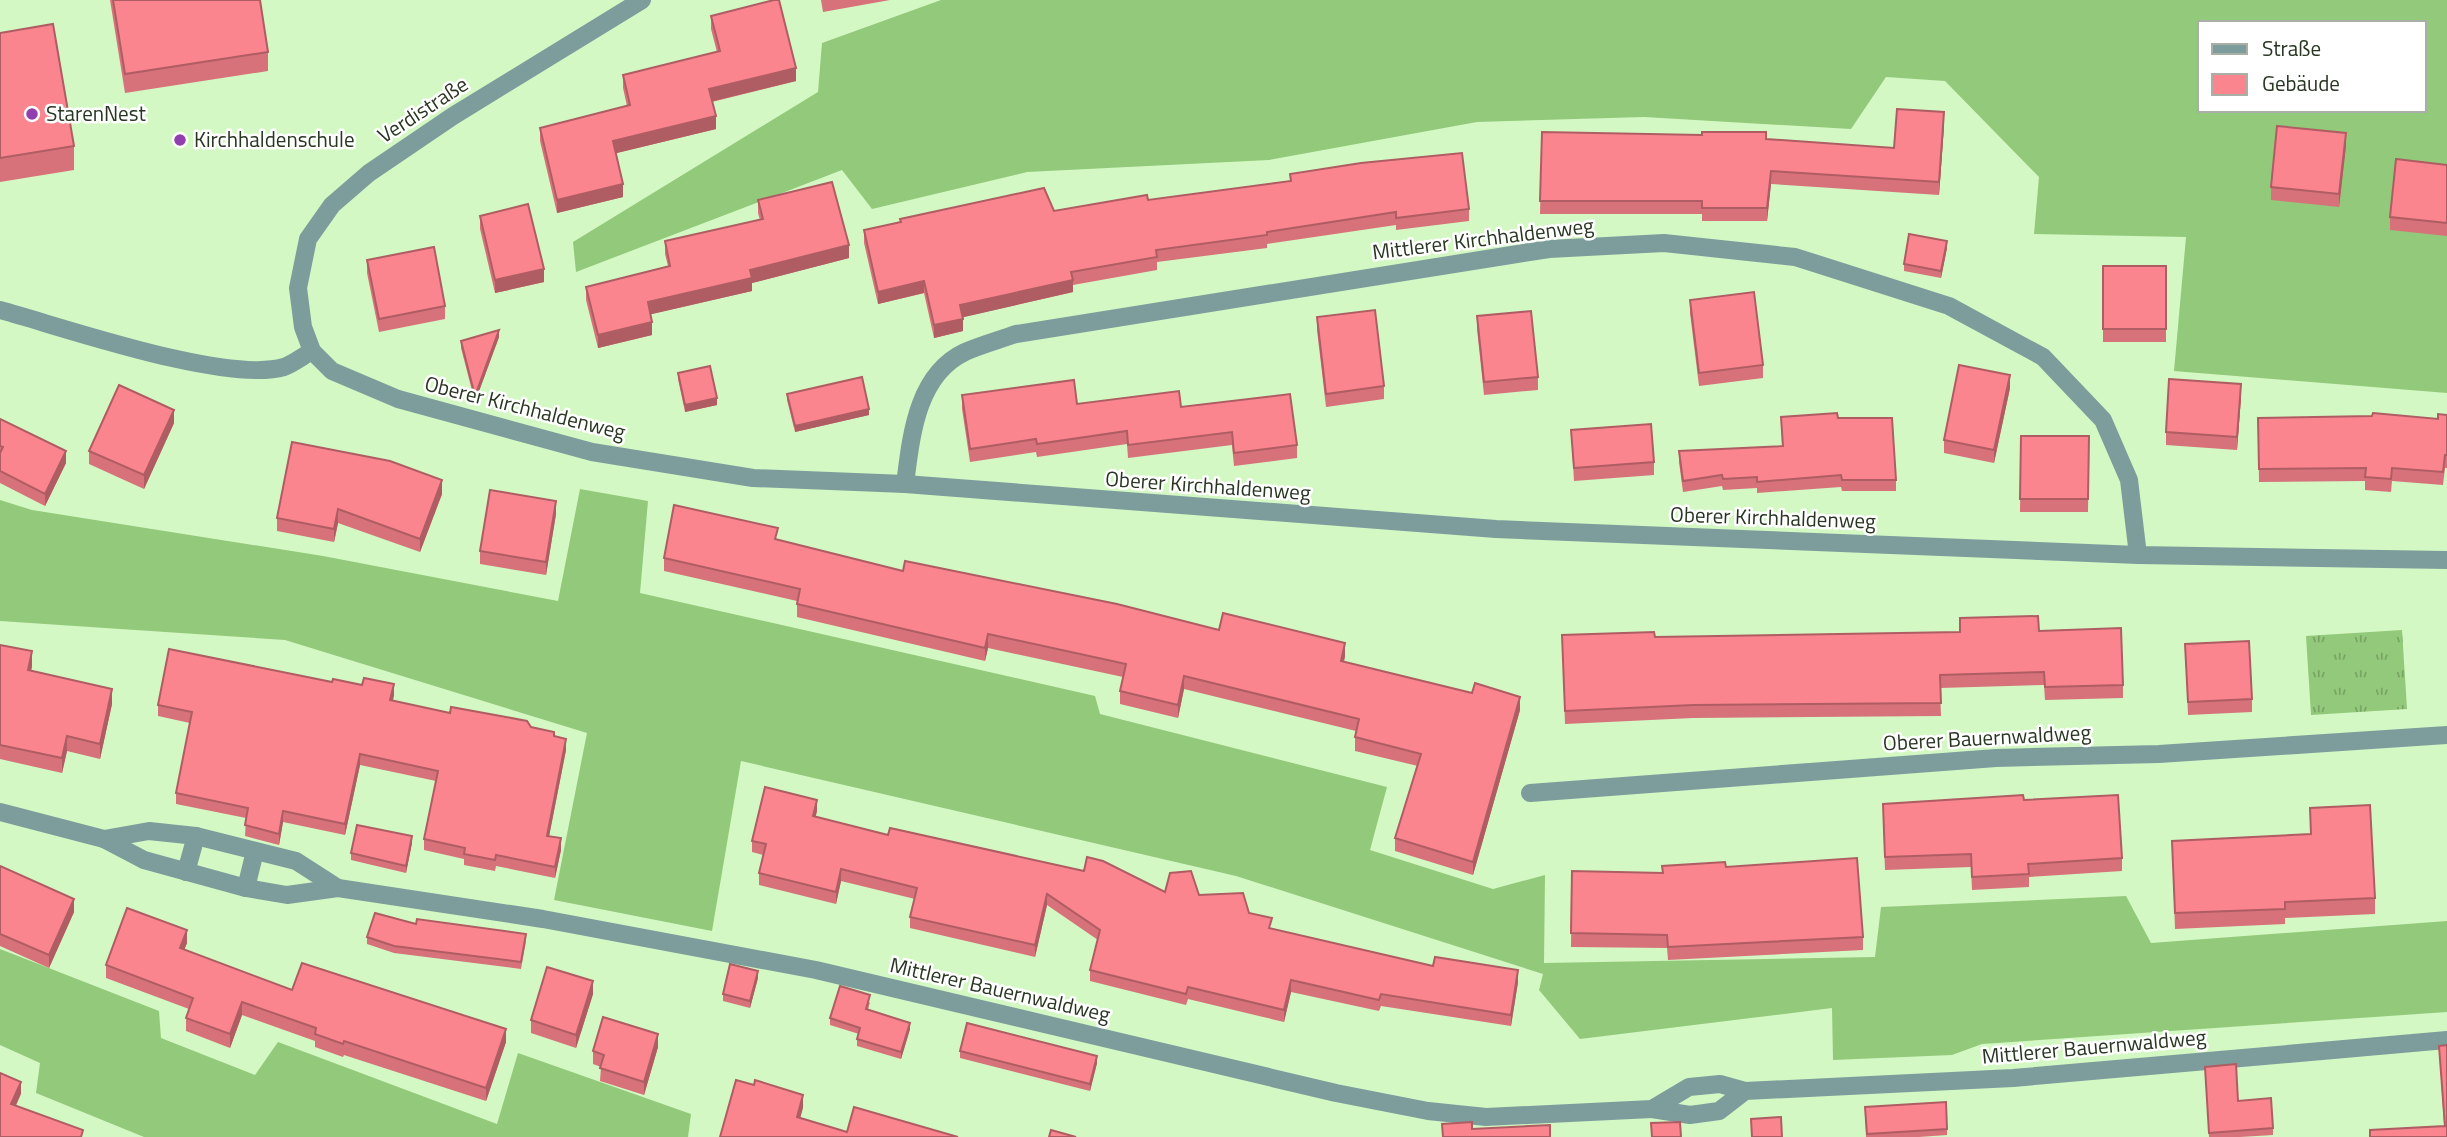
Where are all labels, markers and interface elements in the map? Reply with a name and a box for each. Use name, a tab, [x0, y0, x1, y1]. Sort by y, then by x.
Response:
legend	[2198, 21, 2426, 112]
text: Straße	[2262, 32, 2321, 64]
text: Gebäude	[2262, 67, 2340, 99]
street label: Verdistraße	[371, 68, 474, 150]
place label: StarenNest	[46, 97, 146, 129]
marker: StarenNest	[24, 106, 40, 122]
place label: Kirchhaldenschule	[194, 123, 354, 155]
marker: Kirchhaldenschule	[172, 132, 188, 148]
street label: Mittlerer Kirchhaldenweg	[1370, 209, 1596, 267]
street label: Oberer Kirchhaldenweg	[421, 367, 629, 448]
street label: Oberer Kirchhaldenweg	[1104, 462, 1312, 508]
street label: Oberer Kirchhaldenweg	[1670, 497, 1877, 537]
street label: Oberer Bauernwaldweg	[1882, 716, 2092, 758]
street label: Mittlerer Bauernwaldweg	[887, 948, 1114, 1030]
street label: Mittlerer Bauernwaldweg	[1980, 1020, 2208, 1072]

